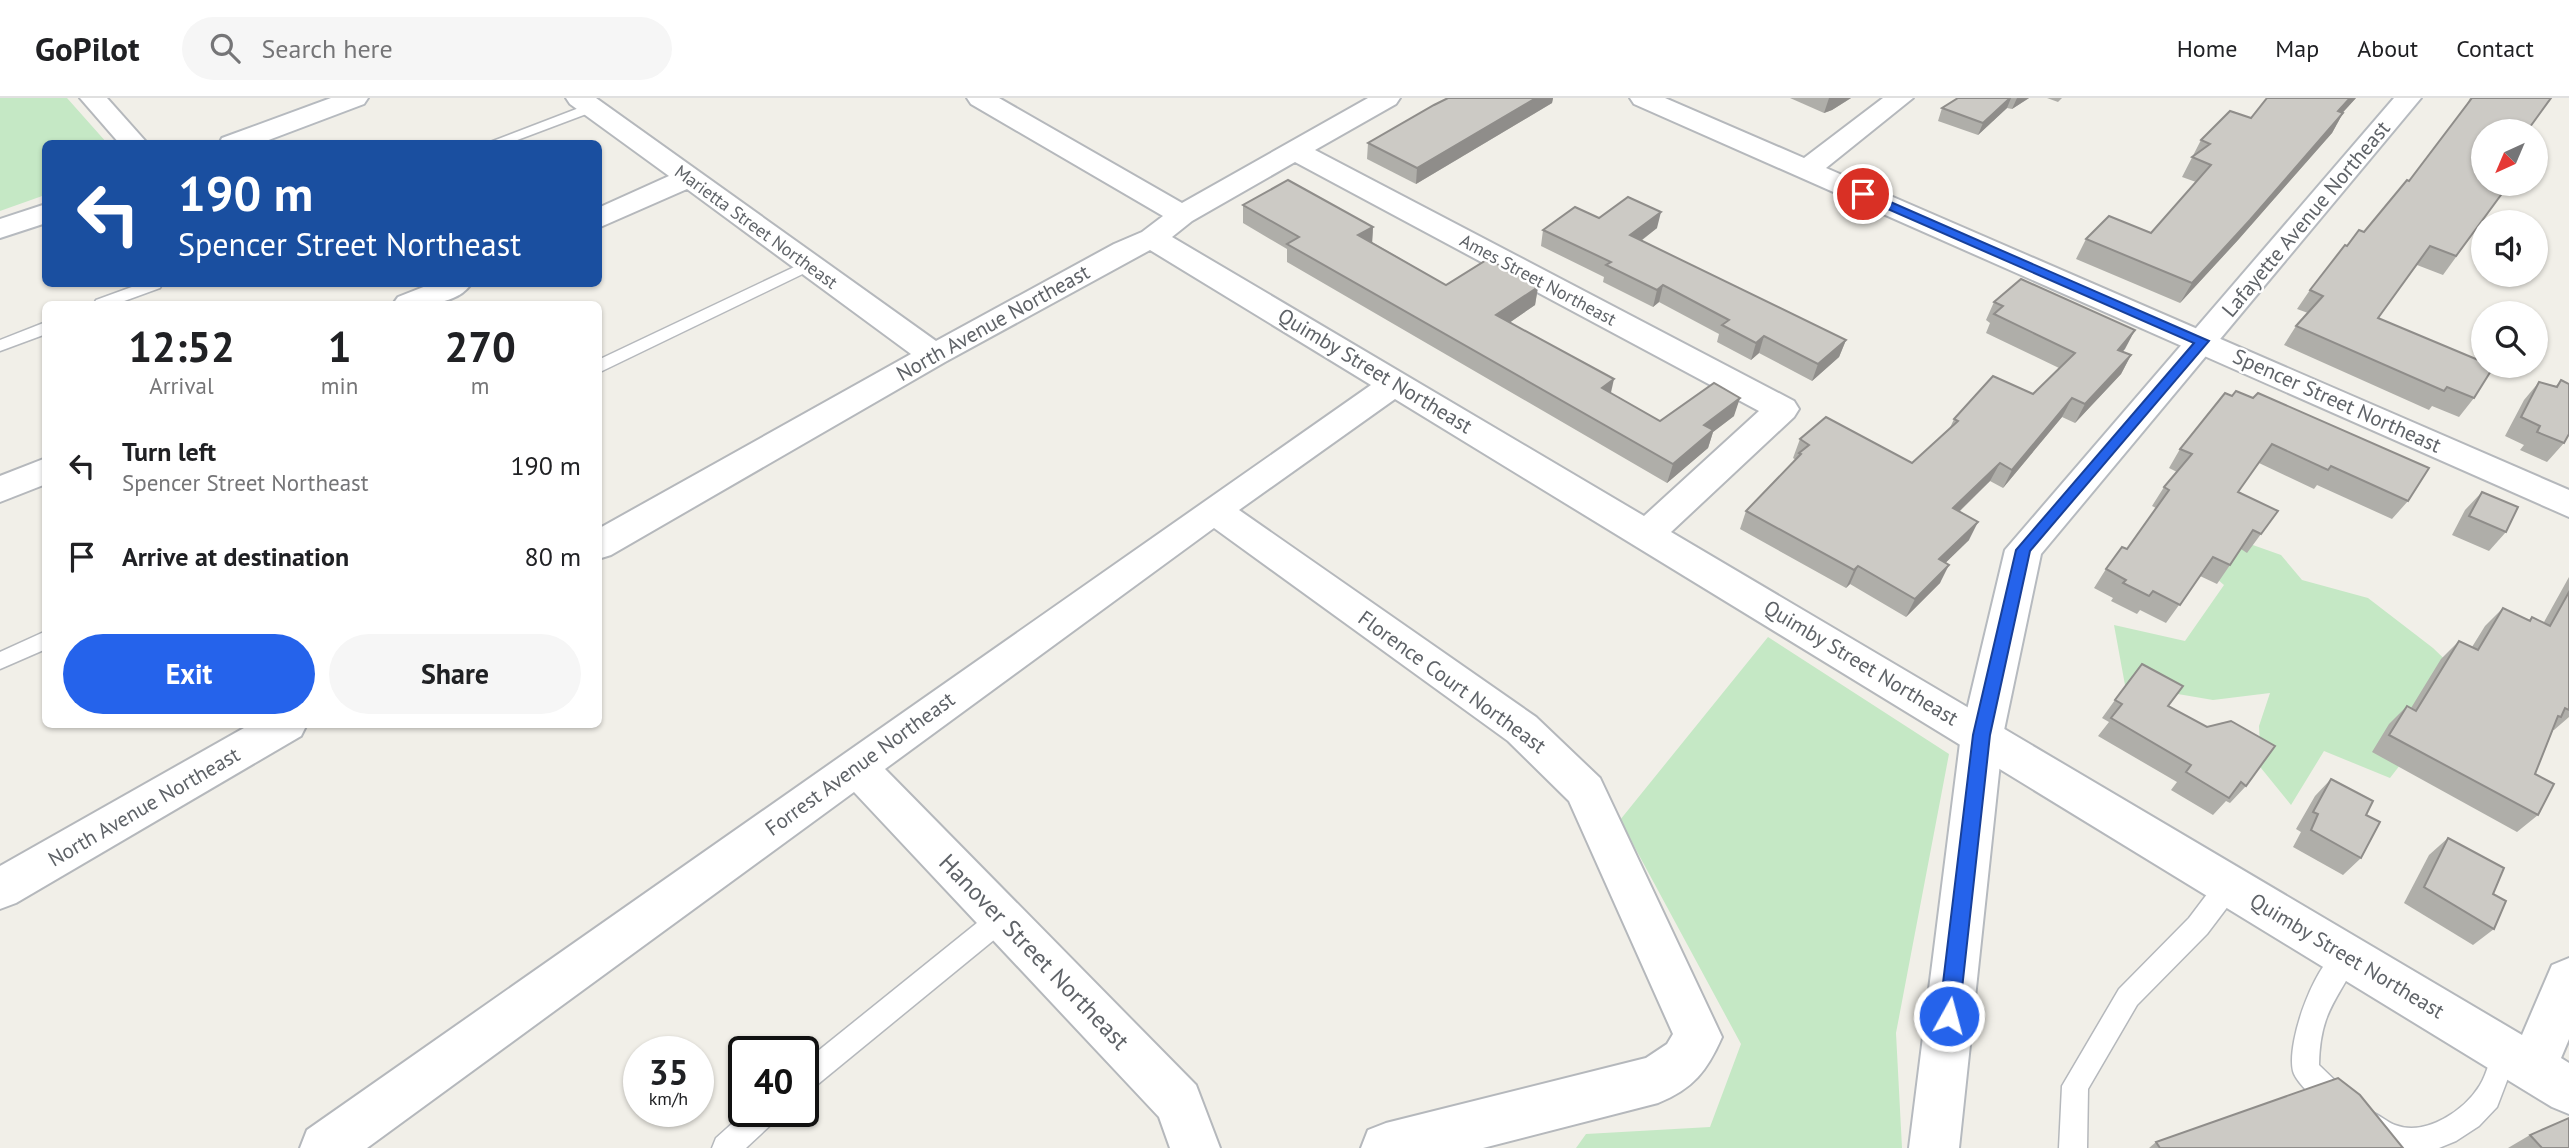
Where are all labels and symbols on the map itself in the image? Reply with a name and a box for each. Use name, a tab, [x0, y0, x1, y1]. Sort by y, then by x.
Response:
street label: Lafayette Avenue Northeast	[2216, 115, 2396, 322]
north arrow	[2471, 119, 2548, 196]
street label: Marietta Street Northeast	[670, 160, 842, 294]
pin	[1833, 164, 1893, 224]
street label: Ames Street Northeast	[1456, 229, 1620, 330]
street label: North Avenue Northeast	[891, 258, 1094, 387]
street label: Quimby Street Northeast	[1273, 302, 1477, 439]
street label: Spencer Street Northeast	[2229, 342, 2446, 459]
street label: Quimby Street Northeast	[1759, 594, 1963, 731]
street label: Florence Court Northeast	[1353, 604, 1552, 759]
street label: Forrest Avenue Northeast	[760, 686, 960, 842]
street label: North Avenue Northeast	[43, 741, 244, 872]
street label: Hanover Street Northeast	[933, 847, 1136, 1056]
street label: Quimby Street Northeast	[2245, 887, 2449, 1024]
position arrow	[1912, 979, 1986, 1053]
speed limit sign: 40	[728, 1036, 819, 1127]

